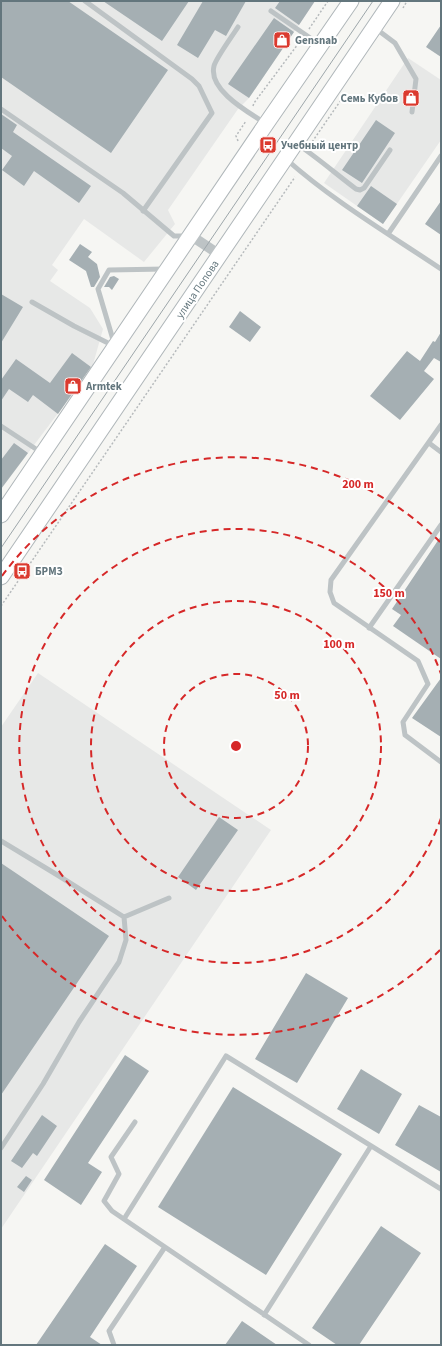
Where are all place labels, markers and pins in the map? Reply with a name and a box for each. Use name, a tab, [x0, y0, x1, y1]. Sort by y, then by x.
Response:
shop icon: Gensnab	[272, 30, 292, 50]
place label: Gensnab	[295, 33, 337, 48]
shop icon: Семь Кубов	[401, 88, 421, 108]
place label: Семь Кубов	[340, 91, 398, 106]
bus stop icon: Учебный центр	[258, 135, 278, 155]
place label: Учебный центр	[281, 138, 358, 153]
shop icon: Armtek	[63, 376, 83, 396]
place label: Armtek	[85, 379, 122, 394]
bus stop icon: БРМЗ	[12, 561, 32, 581]
place label: БРМЗ	[35, 564, 63, 579]
centre of rings	[229, 739, 243, 753]

